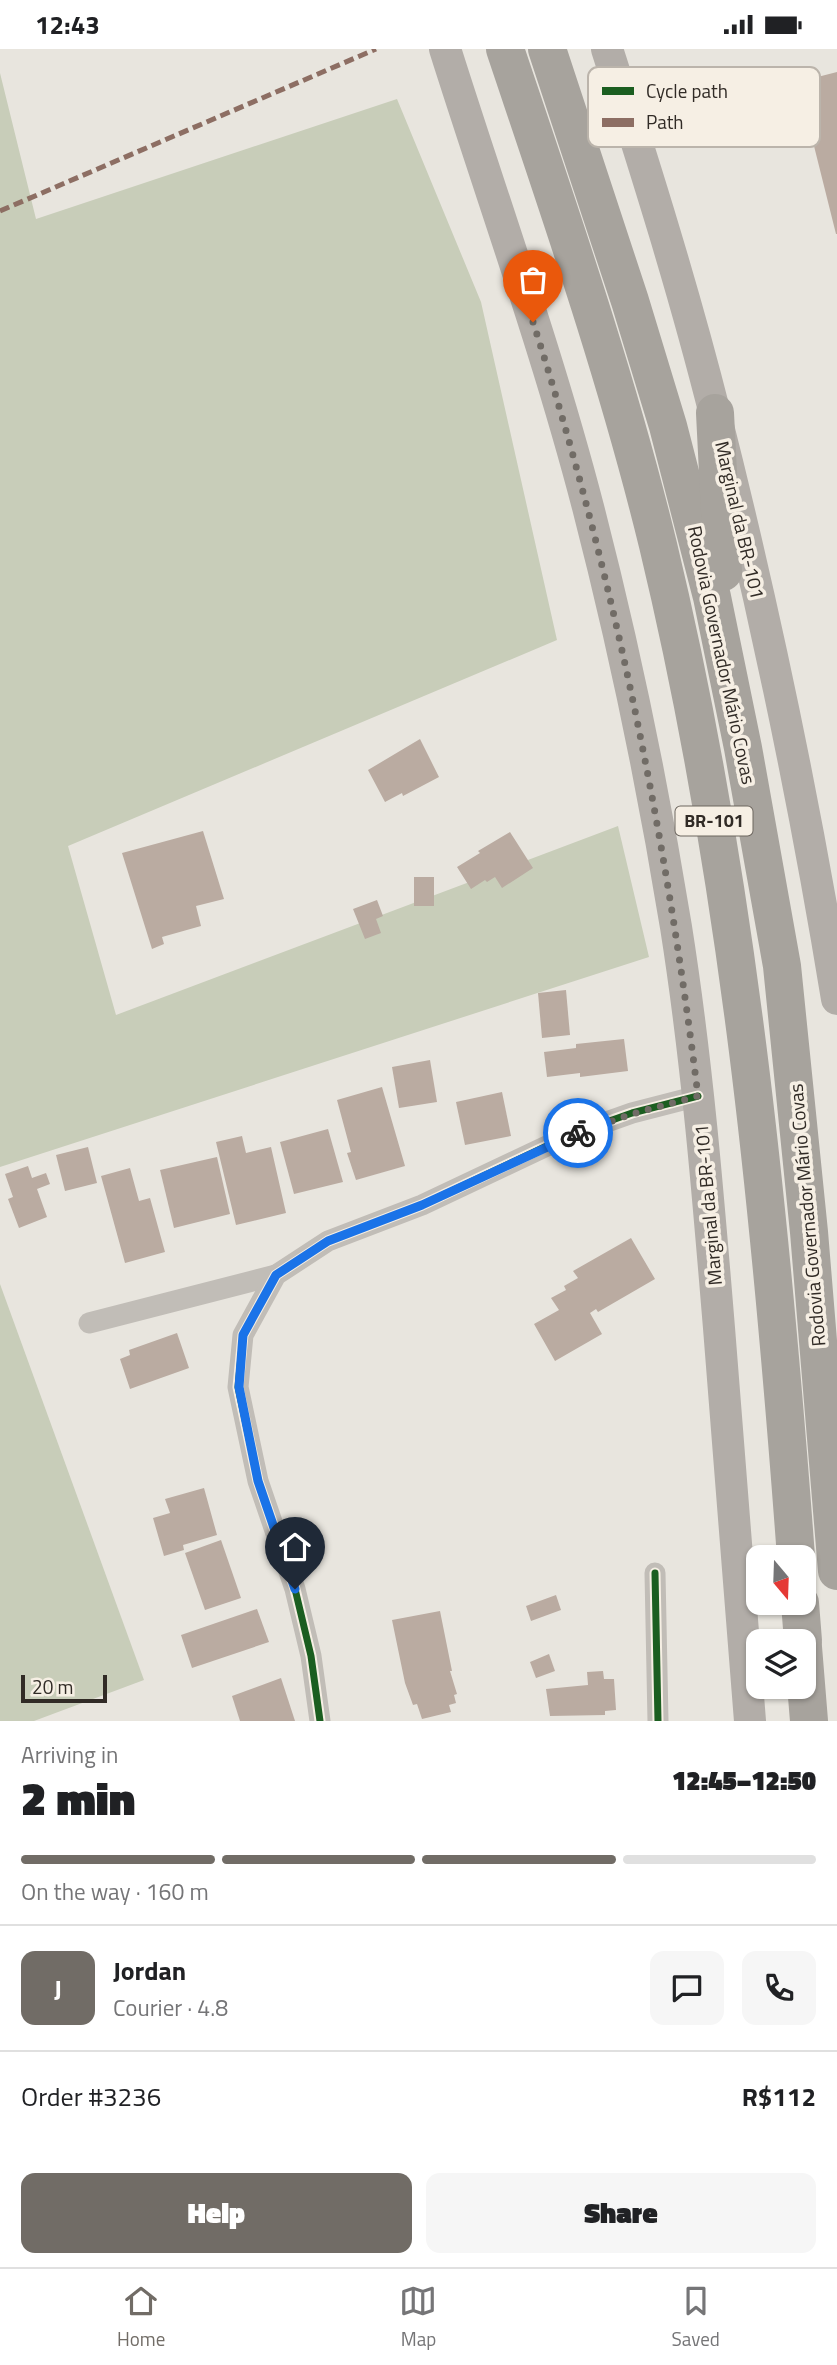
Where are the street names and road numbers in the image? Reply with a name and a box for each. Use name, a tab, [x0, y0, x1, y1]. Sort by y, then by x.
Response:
street label: Marginal da BR-101	[708, 438, 773, 602]
street label: Rodovia Governador Mário Covas	[681, 523, 764, 787]
road number: BR-101	[676, 807, 752, 835]
street label: Rodovia Governador Mário Covas	[781, 1082, 832, 1348]
street label: Marginal da BR-101	[686, 1123, 729, 1287]

